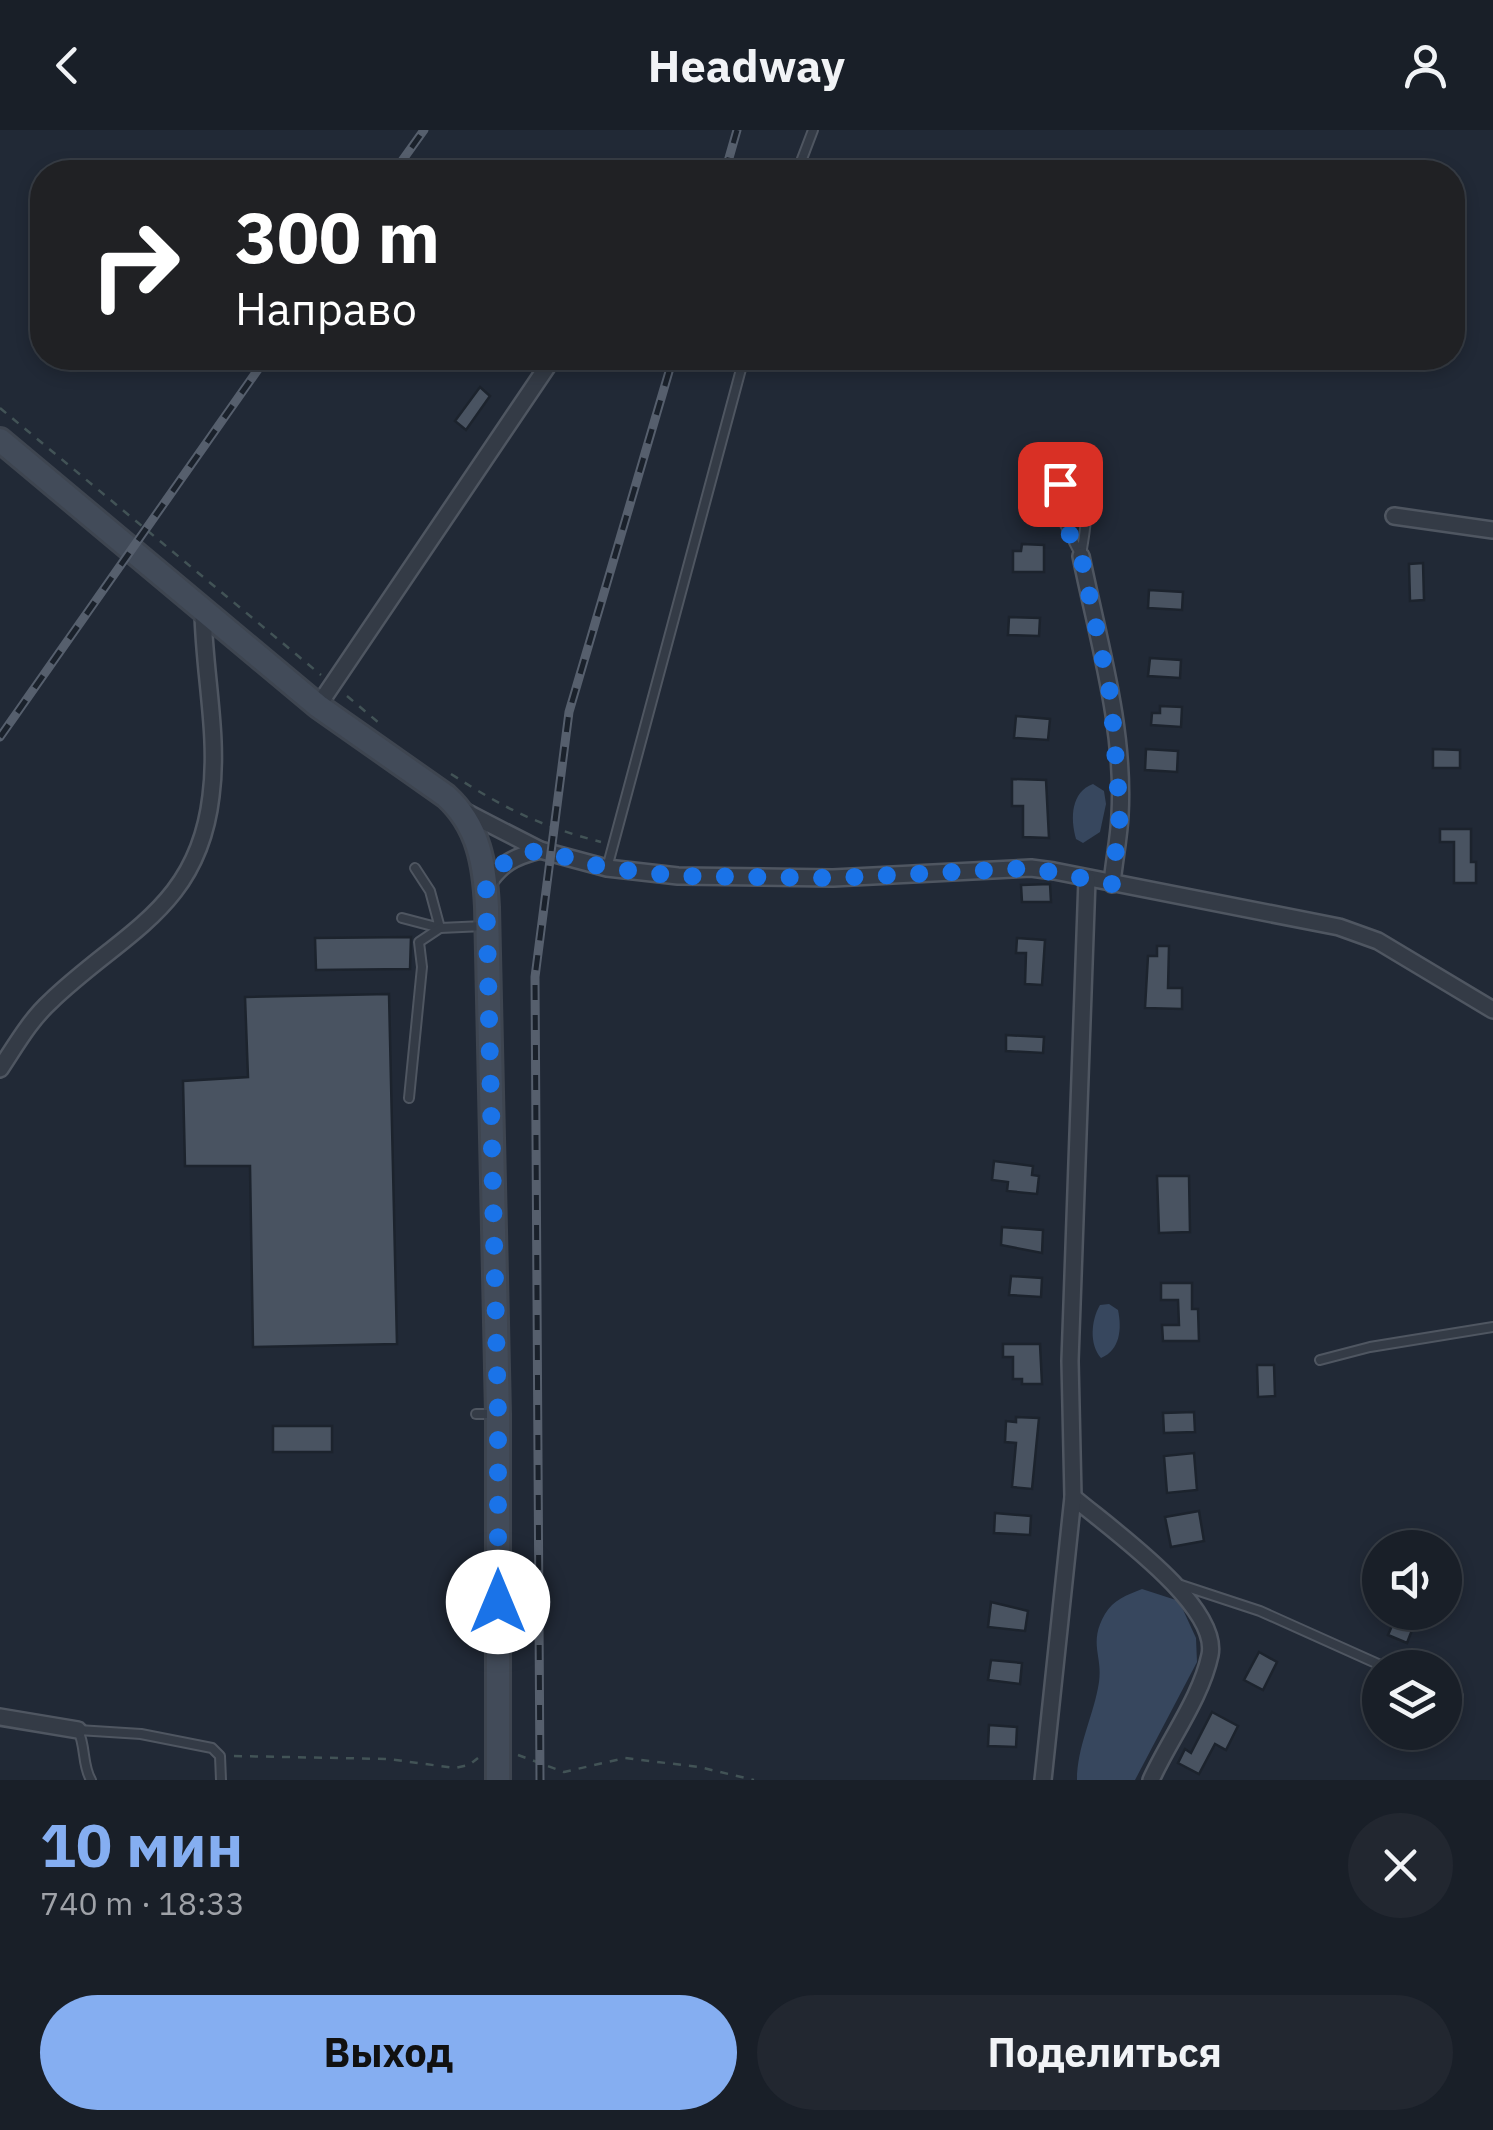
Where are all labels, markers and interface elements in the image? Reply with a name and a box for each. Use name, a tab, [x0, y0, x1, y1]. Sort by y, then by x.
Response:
text: Headway	[648, 36, 845, 94]
icon: back	[40, 38, 95, 93]
icon: person	[1398, 38, 1453, 93]
text: 300 m	[235, 191, 440, 282]
icon: right	[70, 200, 200, 330]
text: Направо	[235, 279, 417, 337]
pin	[1018, 442, 1103, 527]
icon: arrive	[1033, 457, 1088, 512]
map controls	[1362, 1530, 1462, 1750]
button: sound	[1362, 1530, 1462, 1630]
position arrow	[446, 1550, 550, 1654]
button: layers	[1362, 1650, 1462, 1750]
text: 10 мин	[40, 1805, 243, 1884]
button: close	[1348, 1813, 1453, 1918]
text: 740 m · 18:33	[40, 1882, 245, 1924]
button: Выход	[40, 1995, 737, 2110]
button: Поделиться	[757, 1995, 1453, 2110]

